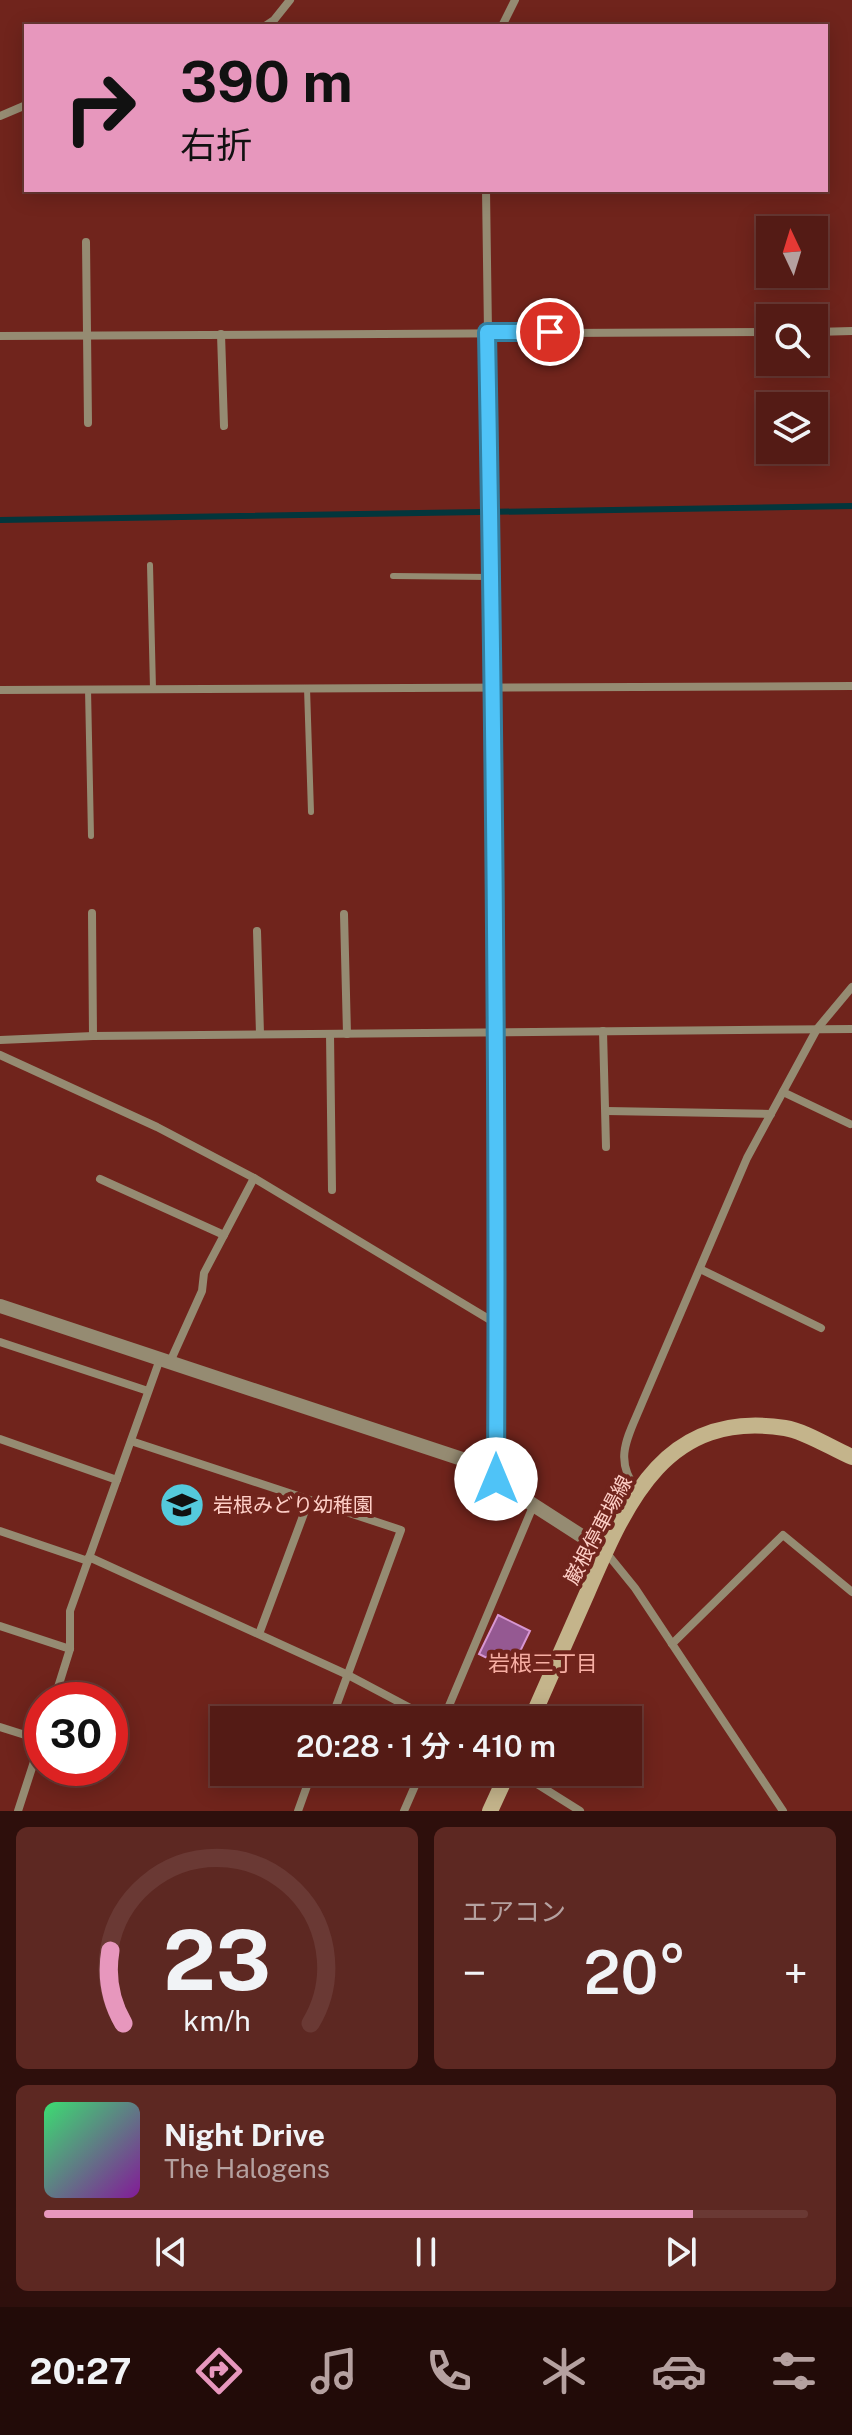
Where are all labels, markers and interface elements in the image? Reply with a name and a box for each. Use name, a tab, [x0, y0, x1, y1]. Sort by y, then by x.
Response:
text: 390 m	[180, 49, 353, 115]
icon: right	[48, 56, 152, 160]
text: 右折	[180, 124, 252, 166]
north arrow	[756, 216, 828, 288]
map controls	[756, 216, 828, 464]
pin	[516, 298, 584, 366]
button: search	[756, 304, 828, 376]
icon: arrive	[528, 310, 572, 354]
button: layers	[756, 392, 828, 464]
position arrow	[454, 1437, 538, 1521]
street label: 巌根停車場線	[559, 1471, 637, 1589]
school or university icon: 岩根みどり幼稚園	[158, 1481, 206, 1529]
place label: 岩根みどり幼稚園	[213, 1493, 373, 1517]
district label: 岩根三丁目	[488, 1650, 598, 1676]
speed limit sign: 30	[24, 1682, 128, 1786]
text: 20:28 · 1 分 · 410 m	[296, 1728, 556, 1764]
text: エアコン	[462, 1896, 566, 1927]
text: 23	[163, 1911, 271, 2009]
text: 20°	[584, 1937, 686, 2008]
text: −	[462, 1947, 486, 1999]
text: +	[784, 1947, 808, 1999]
text: km/h	[183, 2004, 251, 2037]
text: Night Drive	[164, 2117, 325, 2153]
text: The Halogens	[164, 2153, 330, 2184]
icon: previous	[149, 2230, 193, 2274]
icon: pause	[404, 2230, 448, 2274]
icon: next	[659, 2230, 703, 2274]
icon: directions	[191, 2343, 247, 2399]
icon: music	[306, 2343, 362, 2399]
icon: phone	[421, 2343, 477, 2399]
icon: climate	[536, 2343, 592, 2399]
icon: car	[651, 2343, 707, 2399]
icon: filters	[766, 2343, 822, 2399]
text: 20:27	[30, 2350, 131, 2392]

